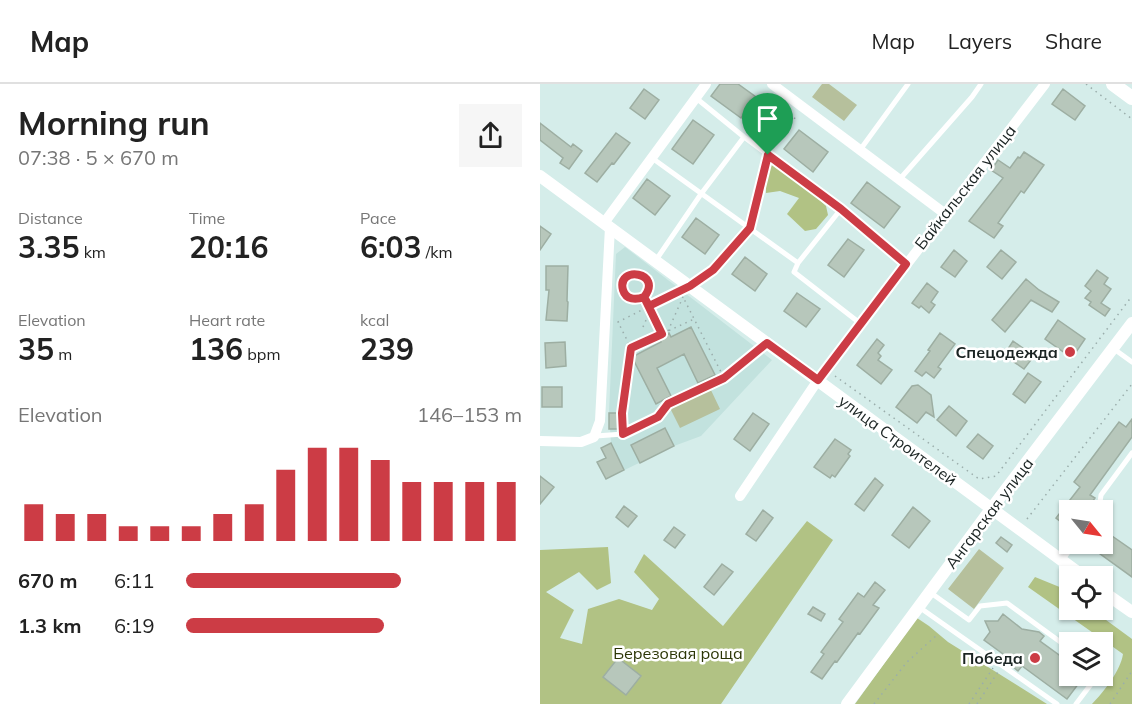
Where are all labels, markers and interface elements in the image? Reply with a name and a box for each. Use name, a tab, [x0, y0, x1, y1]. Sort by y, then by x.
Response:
text: Map	[30, 24, 89, 59]
text: Map	[872, 28, 915, 54]
text: Layers	[948, 28, 1012, 54]
text: Share	[1045, 28, 1102, 54]
pin	[742, 93, 793, 155]
text: Morning run	[18, 102, 210, 143]
icon: arrive	[751, 102, 784, 135]
button: share	[459, 104, 522, 167]
street label: Байкальская улица	[910, 121, 1020, 253]
text: 07:38 · 5 × 670 m	[18, 145, 179, 170]
text: Distance	[18, 208, 83, 228]
text: Time	[189, 208, 225, 228]
text: Pace	[360, 208, 396, 228]
text: 3.35	[18, 228, 79, 266]
text: 20:16	[189, 228, 268, 266]
text: 6:03	[360, 228, 421, 266]
text: km	[79, 242, 106, 262]
text: /km	[421, 242, 452, 262]
text: Elevation	[18, 310, 86, 330]
text: Heart rate	[189, 310, 265, 330]
text: kcal	[360, 310, 389, 330]
text: 35	[18, 330, 54, 368]
text: 136	[189, 330, 243, 368]
text: 239	[360, 330, 414, 368]
place label: Спецодежда	[955, 342, 1058, 362]
text: m	[54, 344, 72, 364]
text: bpm	[243, 344, 280, 364]
marker: Спецодежда	[1063, 345, 1077, 359]
street label: улица Строителей	[835, 390, 961, 490]
text: Elevation	[18, 402, 103, 427]
text: 146–153 m	[417, 402, 522, 427]
street label: Ангарская улица	[941, 453, 1037, 573]
north arrow	[1059, 500, 1113, 554]
map controls	[1059, 500, 1113, 686]
button: locate	[1059, 566, 1113, 620]
text: 670 m	[18, 568, 77, 593]
text: 6:11	[114, 568, 155, 593]
text: 1.3 km	[18, 613, 81, 638]
text: 6:19	[114, 613, 155, 638]
button: layers	[1059, 632, 1113, 686]
park label: Березовая роща	[613, 643, 743, 663]
place label: Победа	[962, 648, 1023, 668]
marker: Победа	[1028, 651, 1042, 665]

